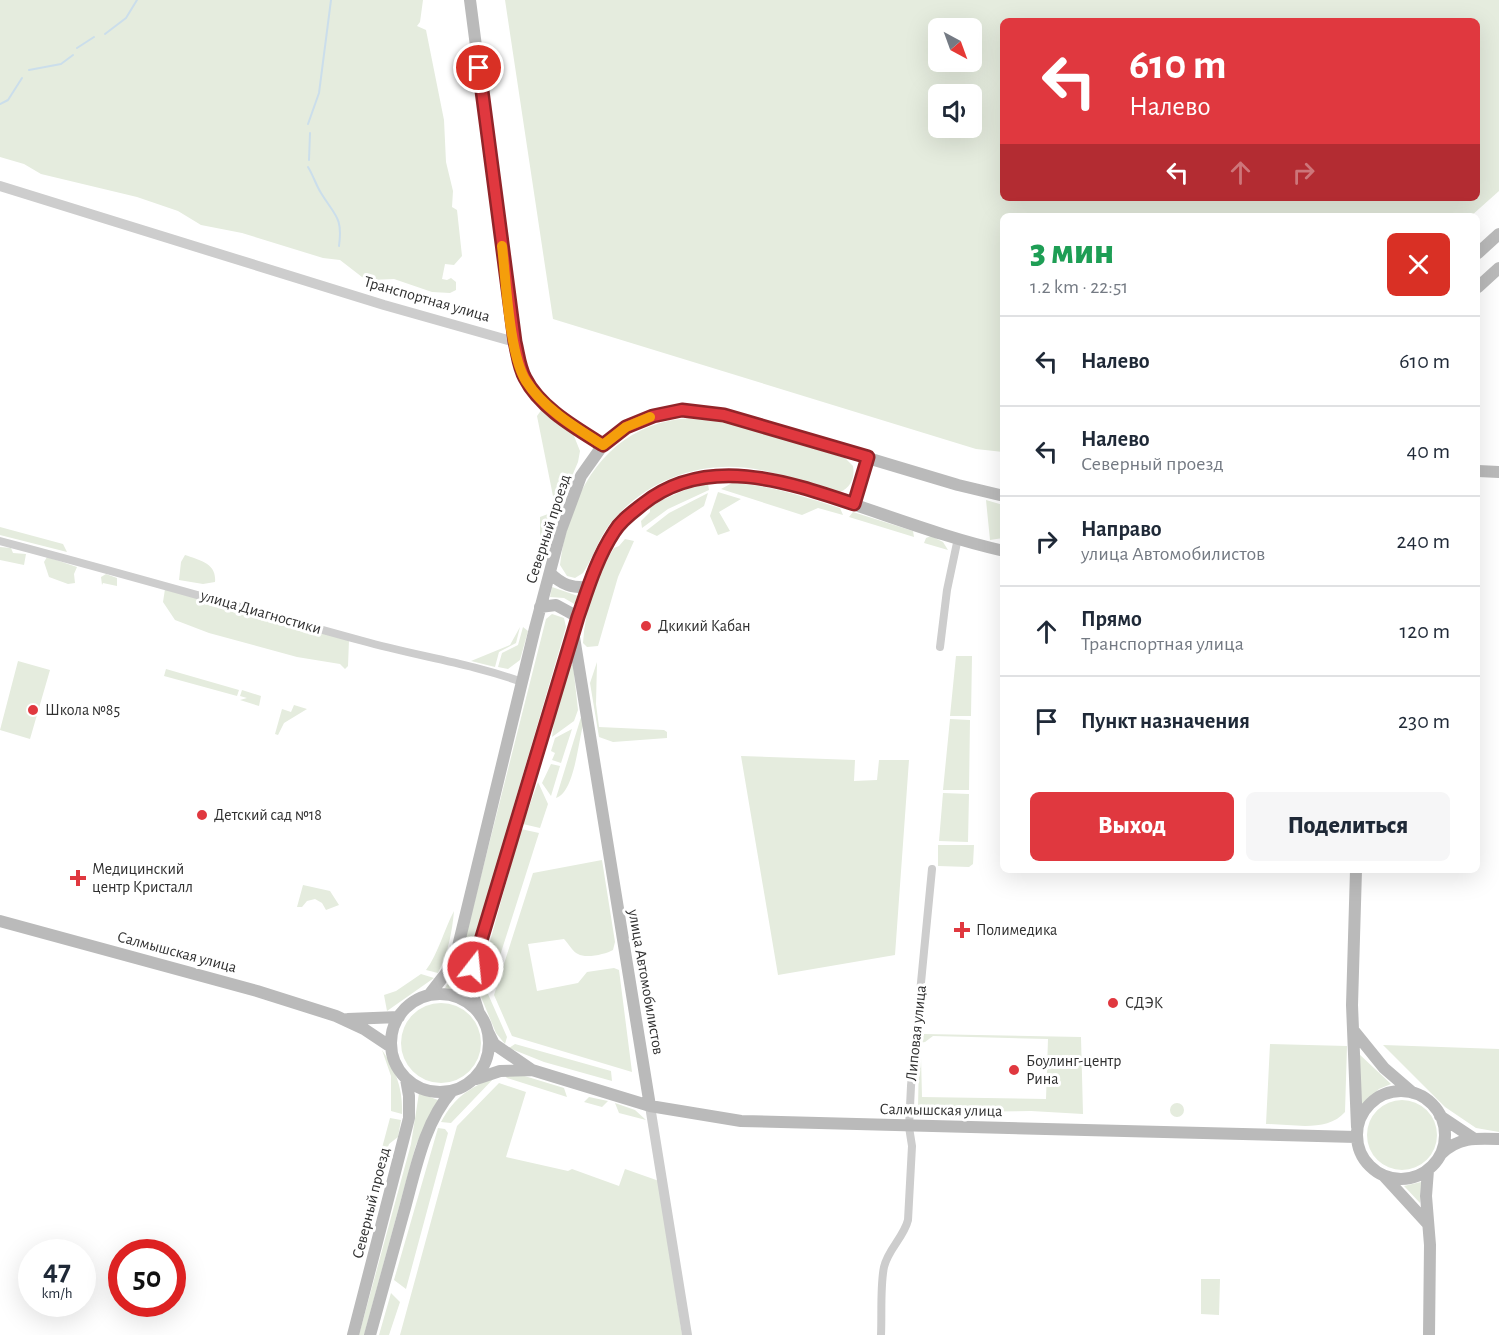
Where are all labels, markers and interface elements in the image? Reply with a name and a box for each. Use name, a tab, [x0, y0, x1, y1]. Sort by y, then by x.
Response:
north arrow	[928, 18, 982, 72]
map controls	[928, 18, 982, 138]
pin	[453, 42, 504, 93]
icon: left	[1030, 42, 1108, 120]
text: 610 m	[1129, 44, 1227, 86]
icon: arrive	[462, 51, 495, 84]
button: sound	[928, 84, 982, 138]
text: Налево	[1129, 93, 1211, 120]
icon: left	[1161, 156, 1194, 189]
icon: ahead	[1224, 156, 1257, 189]
icon: right	[1287, 156, 1320, 189]
button: close	[1387, 233, 1450, 296]
text: 3 мин	[1030, 234, 1114, 270]
street label: Транспортная улица	[362, 273, 492, 326]
text: 1.2 km · 22:51	[1030, 277, 1128, 297]
icon: left	[1030, 345, 1063, 378]
text: Налево	[1081, 350, 1150, 372]
text: 610 m	[1399, 350, 1450, 372]
text: Налево	[1081, 428, 1150, 450]
icon: left	[1030, 435, 1063, 468]
text: 40 m	[1407, 440, 1450, 462]
text: Северный проезд	[1081, 454, 1224, 474]
street label: Северный проезд	[523, 472, 573, 586]
text: Направо	[1081, 518, 1162, 540]
icon: right	[1030, 525, 1063, 558]
text: 240 m	[1397, 530, 1450, 552]
text: улица Автомобилистов	[1081, 544, 1265, 564]
street label: улица Диагностики	[198, 587, 323, 638]
text: Прямо	[1081, 608, 1142, 630]
icon: ahead	[1030, 615, 1063, 648]
place label: Дкикий Кабан	[658, 618, 751, 634]
marker: Дкикий Кабан	[639, 619, 653, 633]
text: 120 m	[1400, 620, 1450, 642]
text: Транспортная улица	[1081, 634, 1244, 654]
place label: Школа №85	[45, 702, 120, 718]
marker: Школа №85	[26, 703, 40, 717]
icon: arrive	[1030, 705, 1063, 738]
text: Пункт назначения	[1081, 710, 1250, 732]
text: 230 m	[1398, 710, 1450, 732]
button: Выход	[1030, 792, 1234, 861]
button: Поделиться	[1246, 792, 1450, 861]
place label: Детский сад №18	[214, 807, 322, 823]
marker: Детский сад №18	[195, 808, 209, 822]
place label: Медицинский центр Кристалл	[92, 861, 193, 895]
marker: Медицинский центр Кристалл	[69, 869, 87, 887]
street label: улица Автомобилистов	[624, 907, 667, 1056]
marker: Полимедика	[953, 921, 971, 939]
place label: Полимедика	[976, 922, 1057, 938]
street label: Салмышская улица	[115, 928, 238, 977]
position arrow	[441, 935, 505, 999]
street label: Липовая улица	[903, 984, 930, 1082]
place label: СДЭК	[1125, 995, 1163, 1011]
marker: СДЭК	[1106, 996, 1120, 1010]
place label: Боулинг-центр Рина	[1026, 1053, 1121, 1087]
marker: Боулинг-центр Рина	[1007, 1063, 1021, 1077]
street label: Салмышская улица	[879, 1101, 1003, 1120]
street label: Северный проезд	[349, 1146, 393, 1260]
speed limit sign: 50	[108, 1239, 186, 1317]
text: 47	[43, 1256, 71, 1286]
text: km/h	[42, 1286, 72, 1301]

